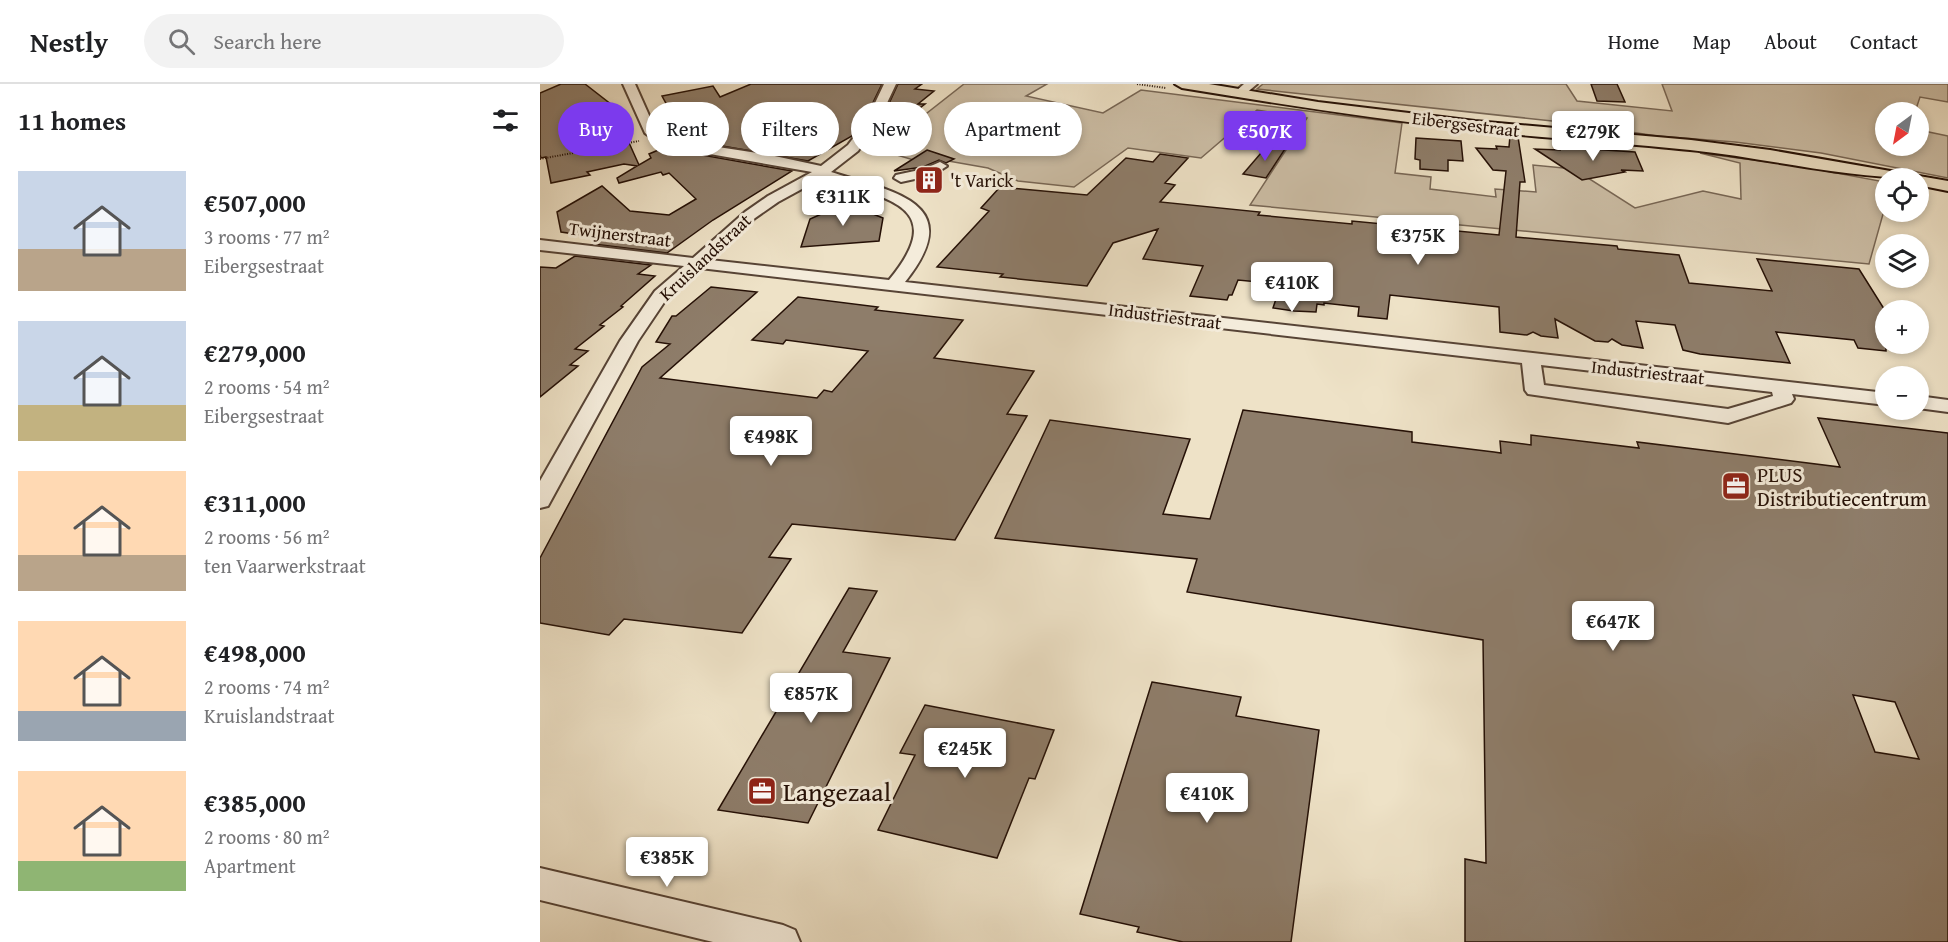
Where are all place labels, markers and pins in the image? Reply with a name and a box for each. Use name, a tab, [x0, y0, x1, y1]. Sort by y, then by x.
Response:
pin: €507K	[1223, 111, 1307, 162]
pin: €279K	[1551, 111, 1635, 162]
building icon: 't Varick	[913, 164, 945, 196]
place label: 't Varick	[950, 167, 1014, 194]
pin: €311K	[801, 176, 885, 227]
pin: €375K	[1376, 215, 1460, 266]
pin: €410K	[1250, 262, 1334, 313]
pin: €498K	[729, 416, 813, 467]
place label: PLUS Distributiecentrum	[1757, 459, 1927, 514]
office icon: PLUS Distributiecentrum	[1720, 470, 1752, 502]
pin: €647K	[1571, 601, 1655, 652]
pin: €857K	[769, 673, 853, 724]
pin: €245K	[923, 728, 1007, 779]
place label: Langezaal	[783, 772, 891, 811]
pin: €410K	[1165, 773, 1249, 824]
office icon: Langezaal	[746, 775, 778, 807]
pin: €385K	[625, 837, 709, 888]

